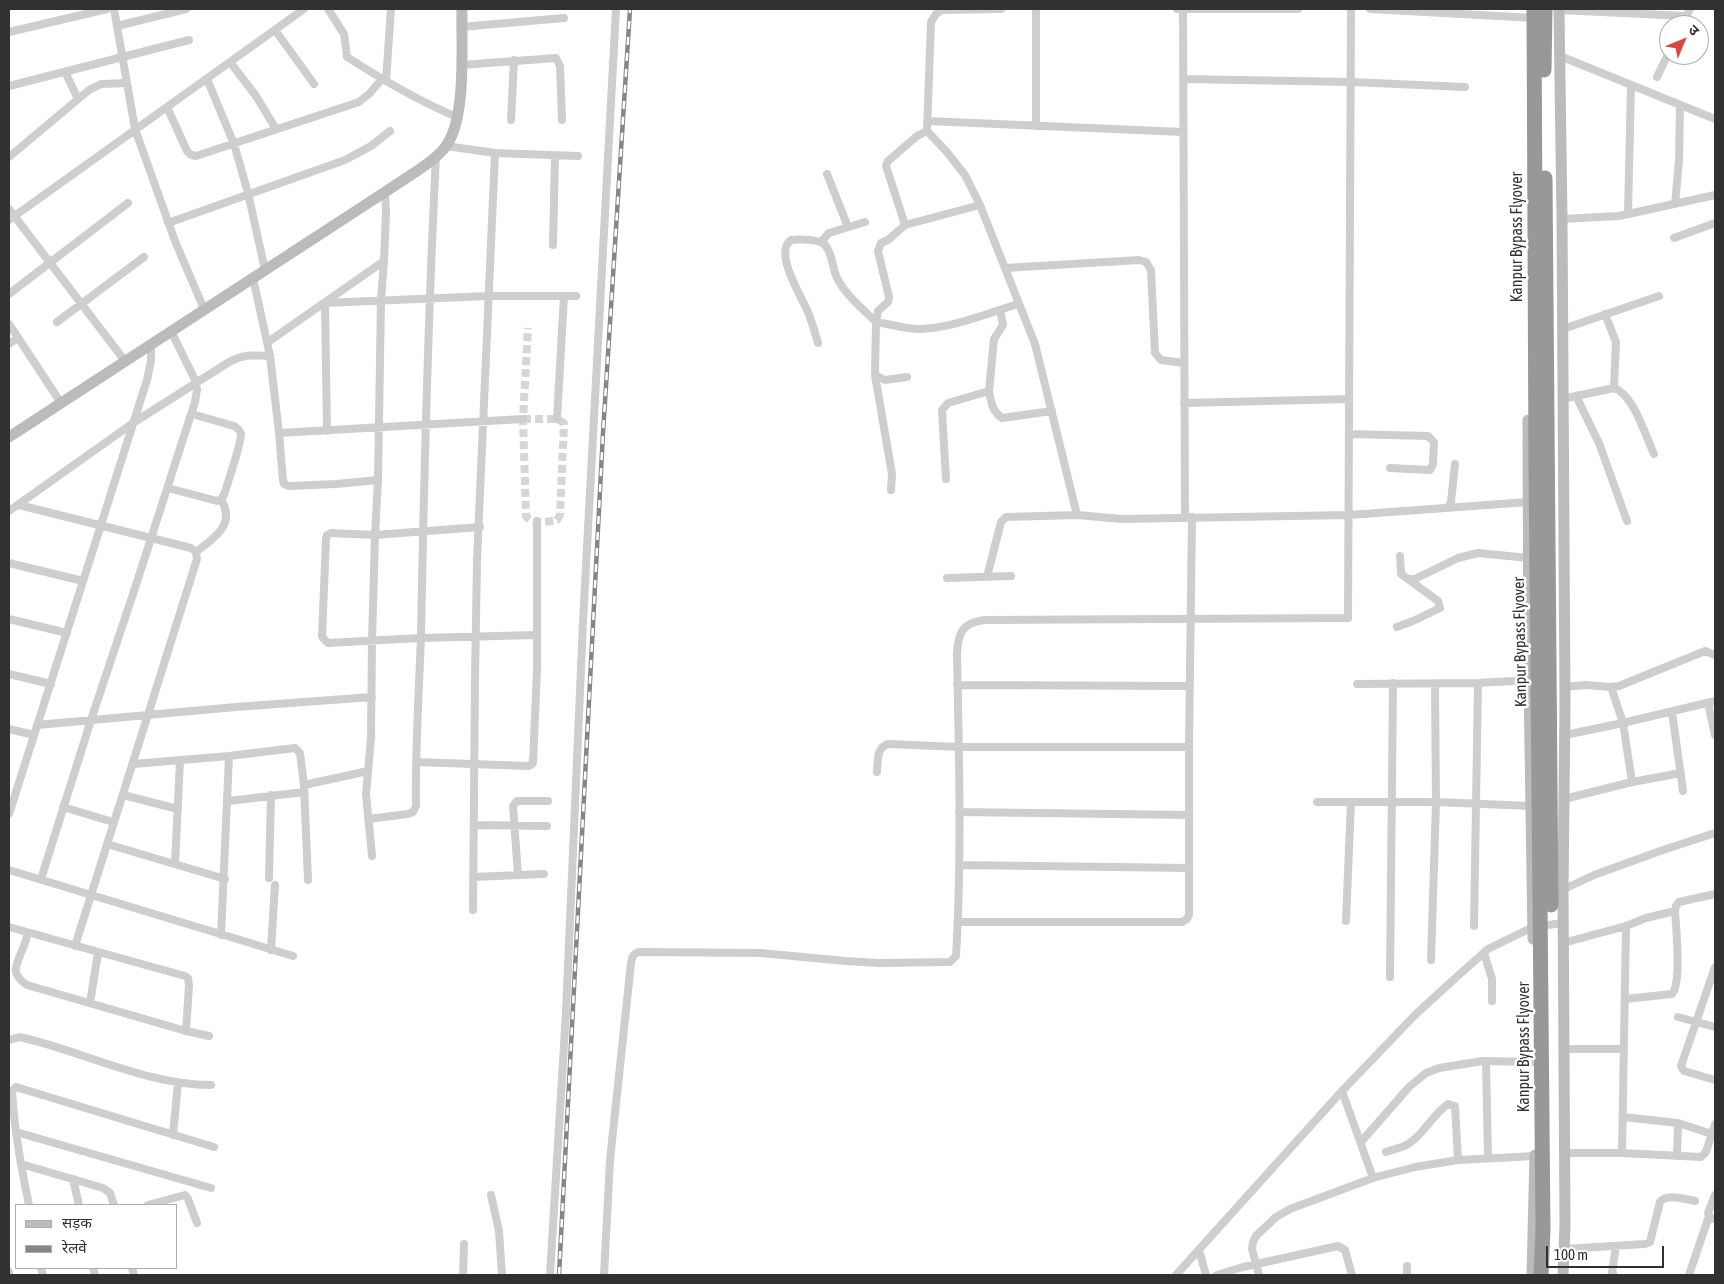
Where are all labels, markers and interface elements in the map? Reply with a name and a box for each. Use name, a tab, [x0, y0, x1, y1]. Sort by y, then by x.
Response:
north arrow	[1659, 15, 1709, 65]
text: उ	[1685, 22, 1702, 39]
street label: Kanpur Bypass Flyover	[1507, 172, 1527, 302]
street label: Kanpur Bypass Flyover	[1509, 577, 1531, 707]
street label: Kanpur Bypass Flyover	[1514, 982, 1534, 1112]
legend	[15, 1204, 178, 1269]
text: सड़क	[62, 1214, 92, 1231]
scale bar	[1549, 1236, 1666, 1268]
text: रेलवे	[62, 1239, 87, 1256]
text: 100 m	[1554, 1246, 1588, 1263]

